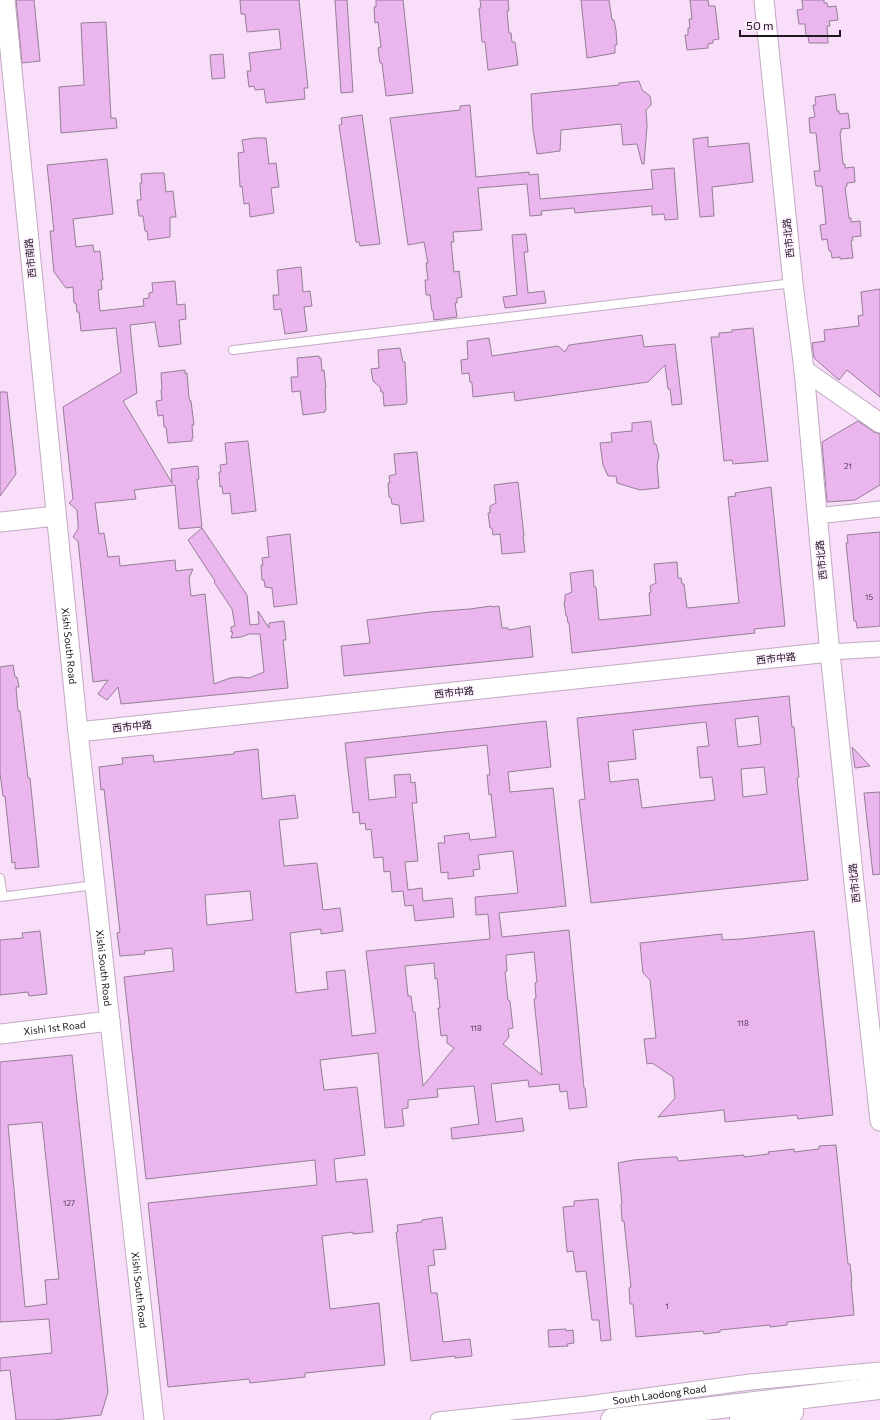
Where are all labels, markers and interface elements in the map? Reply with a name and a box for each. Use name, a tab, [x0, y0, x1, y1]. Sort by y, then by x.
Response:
scale bar	[740, 12, 840, 38]
text: 50 m	[746, 18, 774, 32]
street label: 西市北路	[780, 217, 796, 259]
street label: 西市南路	[22, 237, 38, 279]
house number: 21	[844, 461, 852, 471]
street label: 西市北路	[813, 540, 829, 580]
house number: 15	[865, 592, 873, 602]
street label: Xishi South Road	[60, 607, 79, 685]
street label: 西市中路	[755, 650, 797, 666]
street label: 西市中路	[433, 684, 475, 700]
street label: 西市中路	[111, 718, 153, 734]
street label: 西市北路	[846, 862, 862, 904]
street label: Xishi South Road	[94, 929, 114, 1007]
street label: Xishi 1st Road	[23, 1018, 87, 1037]
house number: 118	[737, 1018, 749, 1028]
house number: 118	[470, 1023, 482, 1033]
house number: 127	[63, 1198, 75, 1208]
street label: Xishi South Road	[129, 1251, 150, 1329]
house number: 1	[665, 1301, 669, 1311]
street label: South Laodong Road	[612, 1382, 707, 1406]

